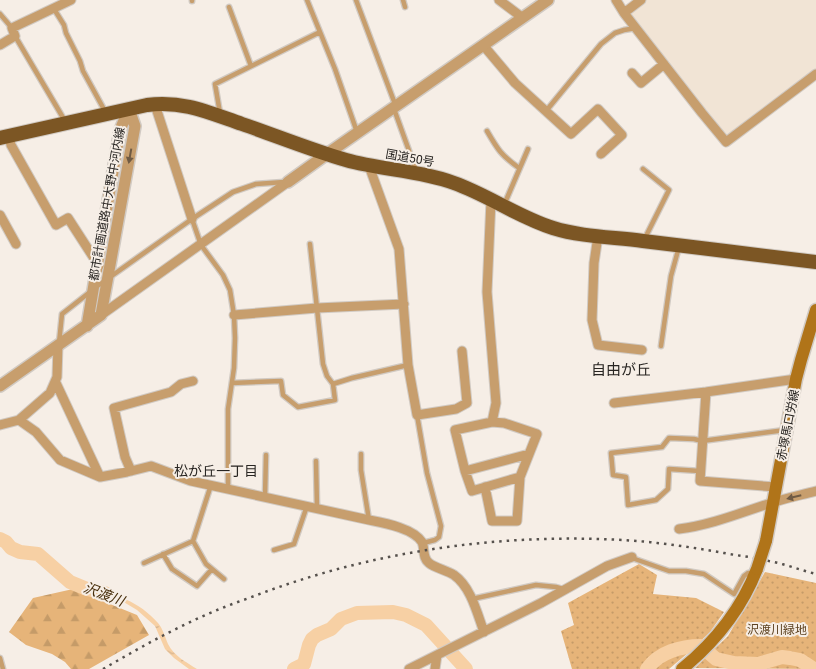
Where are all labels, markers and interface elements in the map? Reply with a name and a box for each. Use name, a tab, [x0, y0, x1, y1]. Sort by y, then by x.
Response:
street label: 都市計画道路中大野中河内線	[87, 126, 127, 282]
street label: 国道50号	[384, 147, 436, 169]
one-way arrow	[125, 149, 133, 165]
district label: 自由が丘	[591, 361, 651, 379]
street label: 赤塚馬口労線	[774, 388, 802, 462]
district label: 松が丘一丁目	[174, 463, 258, 479]
one-way arrow	[787, 493, 802, 501]
water label: 沢渡川	[82, 579, 128, 610]
park label: 沢渡川緑地	[747, 623, 807, 637]

